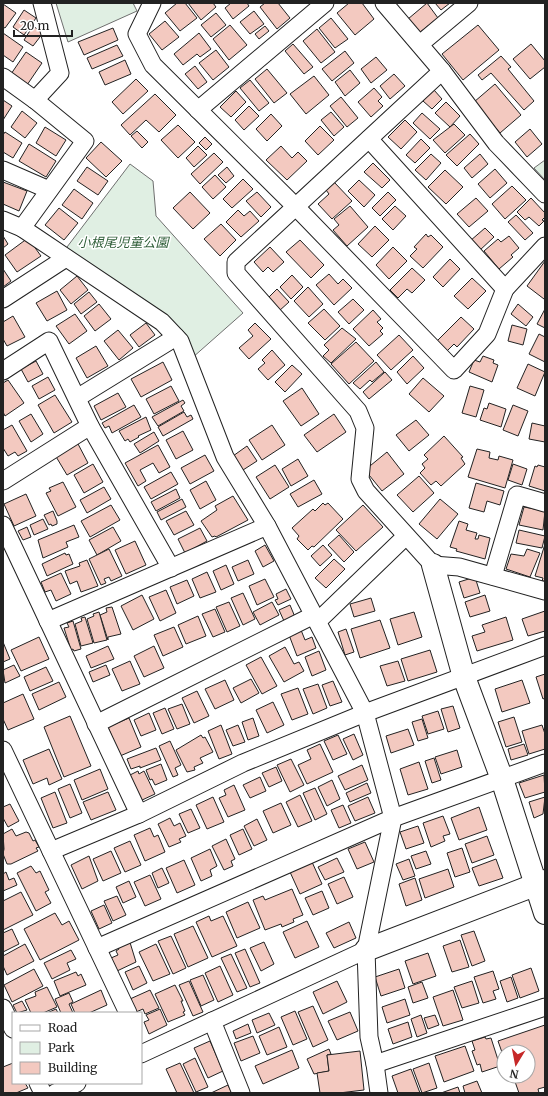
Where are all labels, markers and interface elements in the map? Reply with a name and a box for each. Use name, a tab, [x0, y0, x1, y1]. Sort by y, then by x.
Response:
scale bar	[14, 12, 72, 38]
text: 20 m	[20, 18, 49, 33]
park label: 小根尾児童公園	[77, 234, 170, 251]
legend	[12, 1012, 142, 1084]
text: Road	[48, 1020, 77, 1035]
text: Park	[48, 1040, 75, 1055]
north arrow	[496, 1044, 536, 1084]
text: Building	[48, 1060, 98, 1075]
text: N	[508, 1066, 520, 1081]

